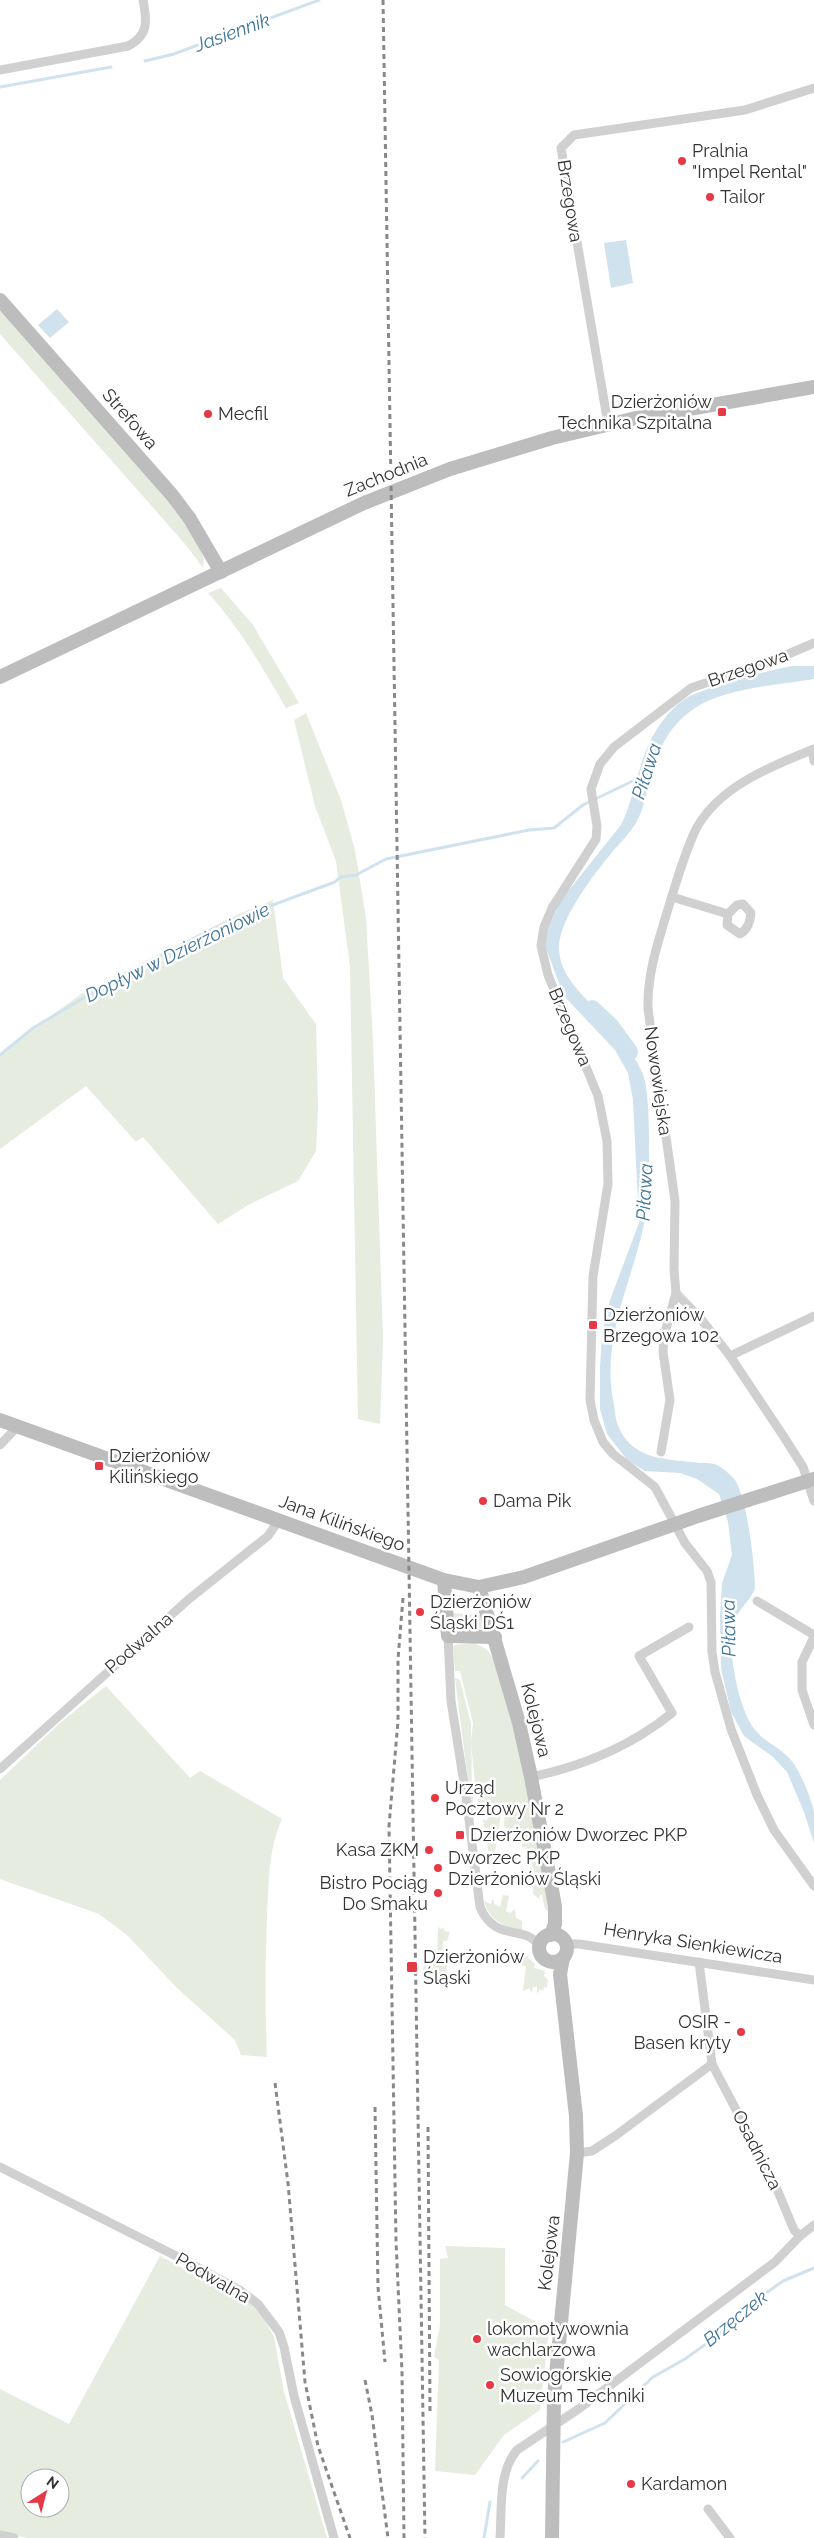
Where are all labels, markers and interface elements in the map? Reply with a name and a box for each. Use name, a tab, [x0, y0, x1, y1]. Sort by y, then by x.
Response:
water label: Jasiennik	[190, 8, 273, 56]
place label: Pralnia "Impel Rental"	[692, 140, 807, 182]
marker: Pralnia "Impel Rental"	[676, 155, 688, 167]
street label: Brzegowa	[554, 158, 587, 244]
place label: Tailor	[720, 186, 765, 207]
marker: Tailor	[704, 191, 716, 203]
street label: Strefowa	[98, 384, 162, 453]
place label: Dzierżoniów Technika Szpitalna	[558, 391, 712, 433]
place label: Mecfil	[218, 403, 268, 424]
marker: Dzierżoniów Technika Szpitalna	[716, 406, 728, 418]
marker: Mecfil	[202, 408, 214, 420]
street label: Zachodnia	[341, 448, 430, 501]
street label: Brzegowa	[705, 644, 791, 691]
water label: Piława	[627, 740, 665, 802]
water label: Dopływ w Dzierżoniowie	[81, 898, 273, 1006]
street label: Brzegowa	[545, 984, 596, 1069]
street label: Nowowiejska	[640, 1025, 677, 1137]
water label: Piława	[632, 1163, 656, 1221]
place label: Dzierżoniów Brzegowa 102	[603, 1304, 719, 1346]
marker: Dzierżoniów Brzegowa 102	[587, 1319, 599, 1331]
place label: Dzierżoniów Kilińskiego	[109, 1445, 211, 1487]
marker: Dzierżoniów Kilińskiego	[93, 1460, 105, 1472]
street label: Jana Kilińskiego	[276, 1490, 408, 1555]
place label: Dama Pik	[493, 1490, 572, 1511]
marker: Dama Pik	[477, 1495, 489, 1507]
place label: Dzierżoniów Śląski DŚ1	[430, 1591, 532, 1633]
water label: Piława	[716, 1599, 740, 1657]
marker: Dzierżoniów Śląski DŚ1	[414, 1606, 426, 1618]
street label: Podwalna	[101, 1608, 177, 1678]
street label: Kolejowa	[517, 1681, 556, 1759]
place label: Urząd Pocztowy Nr 2	[445, 1777, 564, 1819]
marker: Urząd Pocztowy Nr 2	[429, 1792, 441, 1804]
place label: Dzierżoniów Dworzec PKP	[470, 1824, 687, 1845]
marker: Dzierżoniów Dworzec PKP	[454, 1829, 466, 1841]
place label: Kasa ZKM	[336, 1839, 419, 1860]
marker: Kasa ZKM	[423, 1844, 435, 1856]
place label: Dworzec PKP Dzierżoniów Śląski	[448, 1847, 601, 1889]
marker: Dworzec PKP Dzierżoniów Śląski	[432, 1862, 444, 1874]
place label: Bistro Pociąg Do Smaku	[320, 1872, 428, 1914]
marker: Bistro Pociąg Do Smaku	[432, 1887, 444, 1899]
street label: Henryka Sienkiewicza	[602, 1918, 784, 1967]
place label: Dzierżoniów Śląski	[423, 1946, 525, 1988]
marker: Dzierżoniów Śląski	[405, 1960, 419, 1974]
place label: OSIR - Basen kryty	[633, 2011, 731, 2053]
marker: OSIR - Basen kryty	[735, 2026, 747, 2038]
street label: Osadnicza	[729, 2107, 786, 2193]
street label: Kolejowa	[533, 2214, 564, 2292]
street label: Podwalna	[172, 2248, 254, 2307]
water label: Brzęczek	[698, 2285, 772, 2351]
place label: lokomotywownia wachlarzowa	[487, 2318, 629, 2360]
marker: lokomotywownia wachlarzowa	[471, 2333, 483, 2345]
place label: Sowiogórskie Muzeum Techniki	[500, 2364, 645, 2406]
marker: Sowiogórskie Muzeum Techniki	[484, 2379, 496, 2391]
north arrow	[20, 2468, 70, 2518]
text: N	[44, 2473, 62, 2492]
place label: Kardamon	[641, 2473, 727, 2494]
marker: Kardamon	[625, 2478, 637, 2490]

